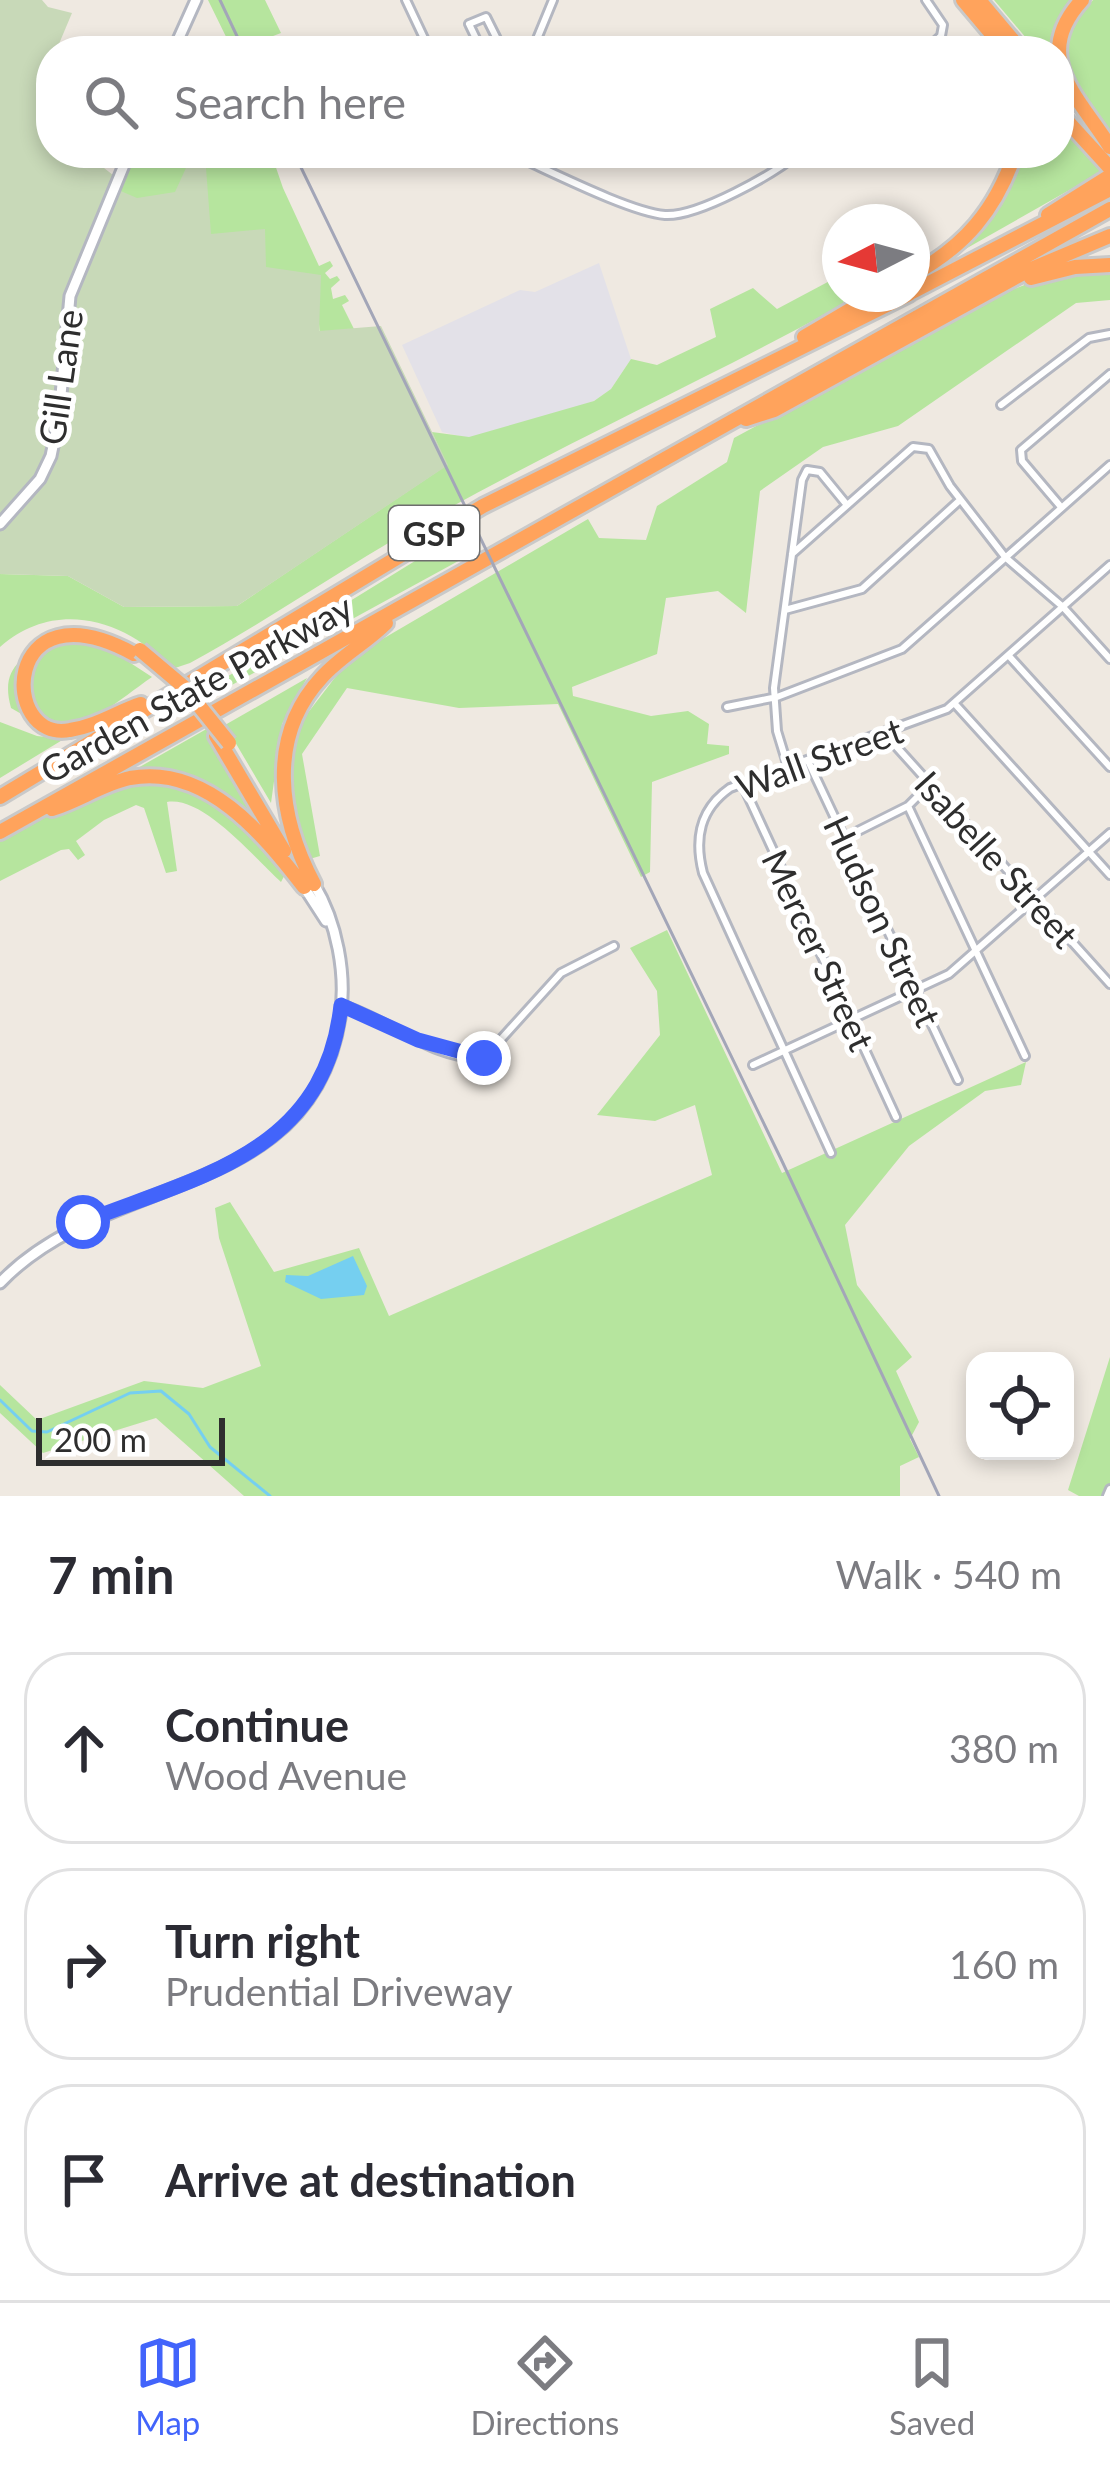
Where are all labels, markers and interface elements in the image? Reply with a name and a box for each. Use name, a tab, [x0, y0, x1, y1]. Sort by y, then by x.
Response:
search box	[36, 36, 1074, 168]
icon: search	[78, 69, 144, 135]
text: Search here	[174, 75, 406, 129]
north arrow	[822, 204, 930, 312]
street label: Gill Lane	[29, 306, 91, 448]
road number: GSP	[389, 506, 479, 560]
street label: Garden State Parkway	[32, 584, 360, 792]
street label: Wall Street	[730, 708, 908, 808]
street label: Isabelle Street	[906, 762, 1088, 956]
street label: Hudson Street	[815, 809, 951, 1033]
street label: Mercer Street	[753, 843, 885, 1057]
route end	[457, 1031, 511, 1085]
route start	[56, 1195, 110, 1249]
map controls	[966, 1352, 1074, 1460]
button: locate	[966, 1352, 1074, 1460]
scale bar	[36, 1412, 225, 1465]
text: 200 m	[54, 1419, 147, 1459]
text: 7 min	[48, 1544, 174, 1605]
text: Walk · 540 m	[835, 1551, 1062, 1597]
text: Continue	[165, 1698, 349, 1752]
icon: ahead	[51, 1715, 117, 1781]
text: 380 m	[949, 1725, 1059, 1771]
text: Wood Avenue	[165, 1752, 407, 1798]
text: Turn right	[165, 1914, 360, 1968]
icon: right	[51, 1931, 117, 1997]
text: 160 m	[949, 1941, 1059, 1987]
text: Prudential Driveway	[165, 1968, 513, 2014]
icon: arrive	[51, 2147, 117, 2213]
text: Arrive at destination	[165, 2153, 576, 2207]
tab: Map	[135, 2330, 201, 2442]
tab: Directions	[470, 2330, 619, 2442]
tab: Saved	[889, 2330, 975, 2442]

